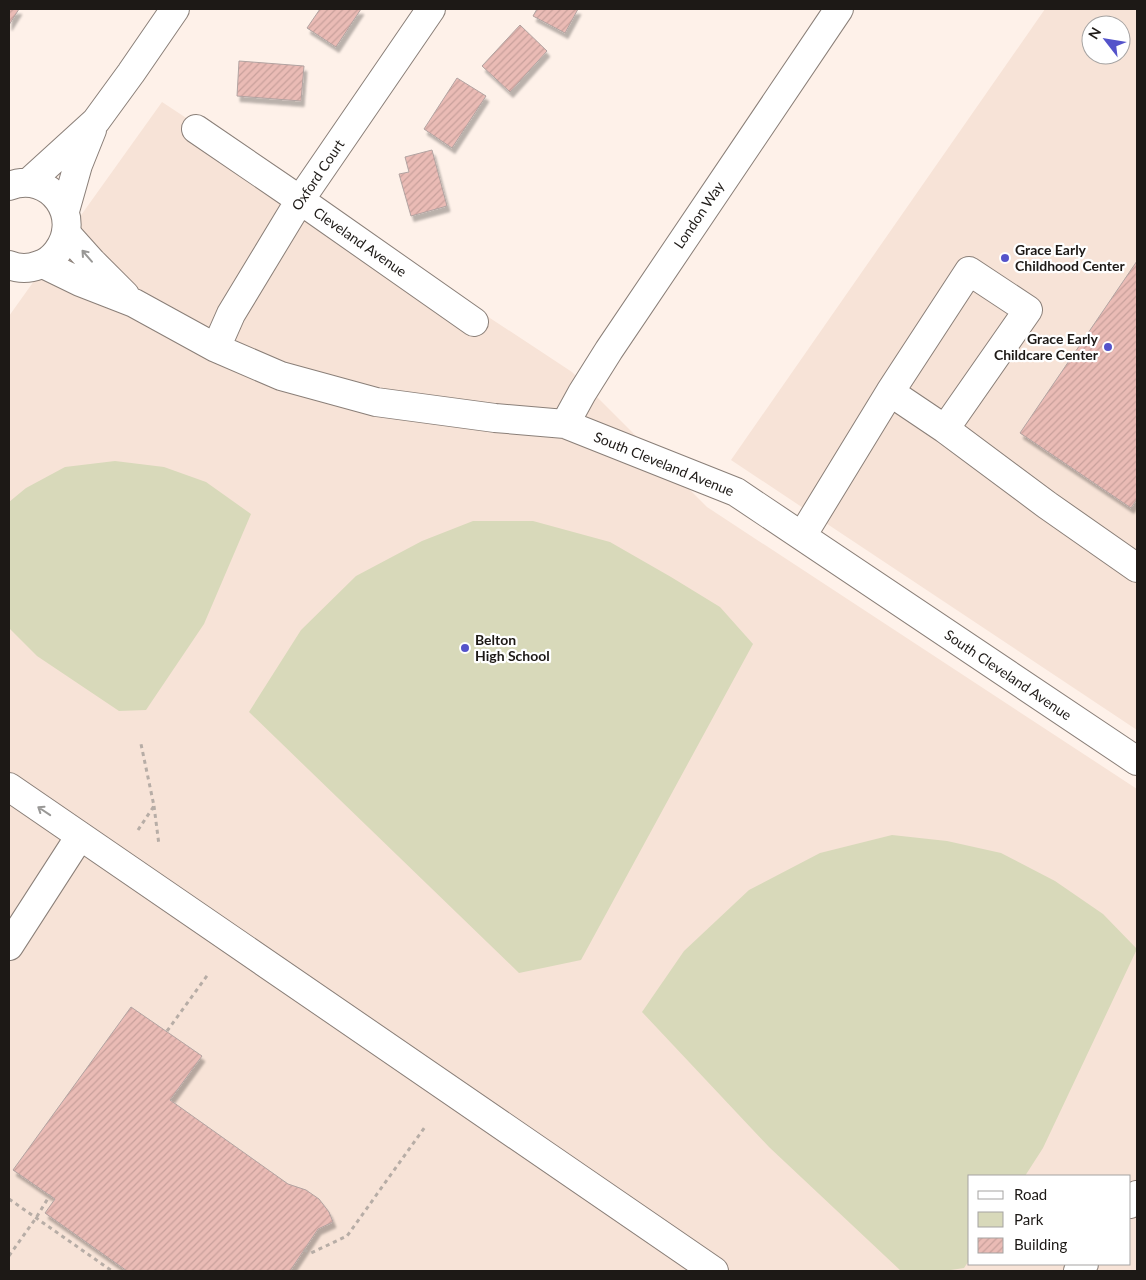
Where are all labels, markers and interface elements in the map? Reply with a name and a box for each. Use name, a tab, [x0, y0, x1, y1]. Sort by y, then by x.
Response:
north arrow	[1081, 15, 1131, 65]
text: N	[1084, 24, 1104, 42]
street label: Oxford Court	[288, 136, 348, 213]
street label: London Way	[670, 177, 728, 251]
street label: Cleveland Avenue	[310, 203, 410, 280]
place label: Grace Early Childhood Center	[1015, 241, 1125, 274]
one-way arrow	[81, 250, 93, 263]
marker: Grace Early Childhood Center	[999, 252, 1011, 264]
place label: Grace Early Childcare Center	[994, 330, 1099, 363]
marker: Grace Early Childcare Center	[1102, 341, 1114, 353]
street label: South Cleveland Avenue	[592, 428, 737, 499]
street label: South Cleveland Avenue	[942, 626, 1075, 723]
place label: Belton High School	[475, 631, 550, 664]
marker: Belton High School	[459, 642, 471, 654]
one-way arrow	[37, 806, 51, 816]
legend	[968, 1175, 1131, 1265]
text: Road	[1014, 1185, 1047, 1203]
text: Park	[1014, 1210, 1044, 1228]
text: Building	[1014, 1235, 1067, 1253]

